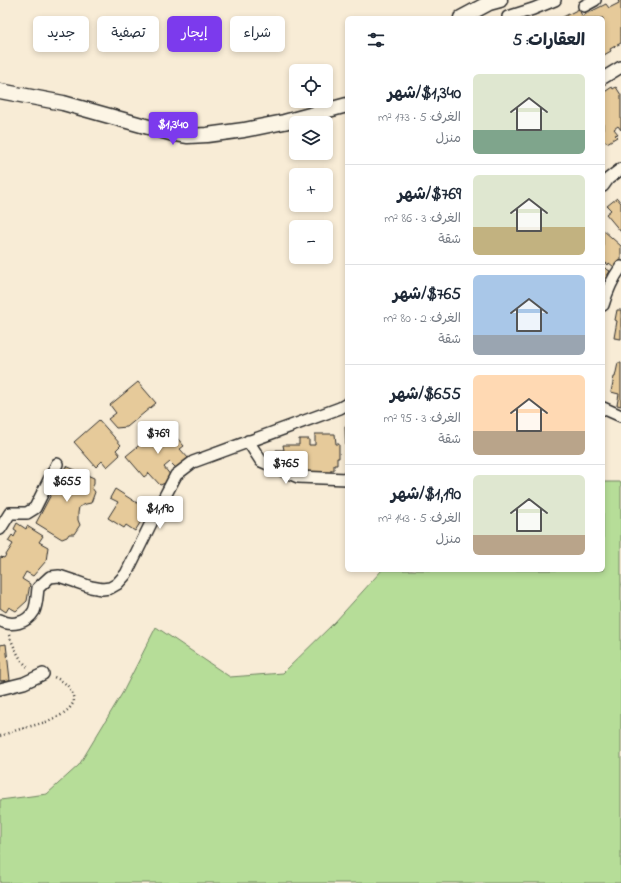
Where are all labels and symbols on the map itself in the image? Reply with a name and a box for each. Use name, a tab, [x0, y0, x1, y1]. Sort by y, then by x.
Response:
pin: $1,340	[140, 112, 206, 146]
pin: $769	[134, 421, 182, 455]
pin: $765	[262, 451, 310, 485]
pin: $655	[43, 469, 91, 503]
pin: $1,190	[127, 496, 193, 530]

